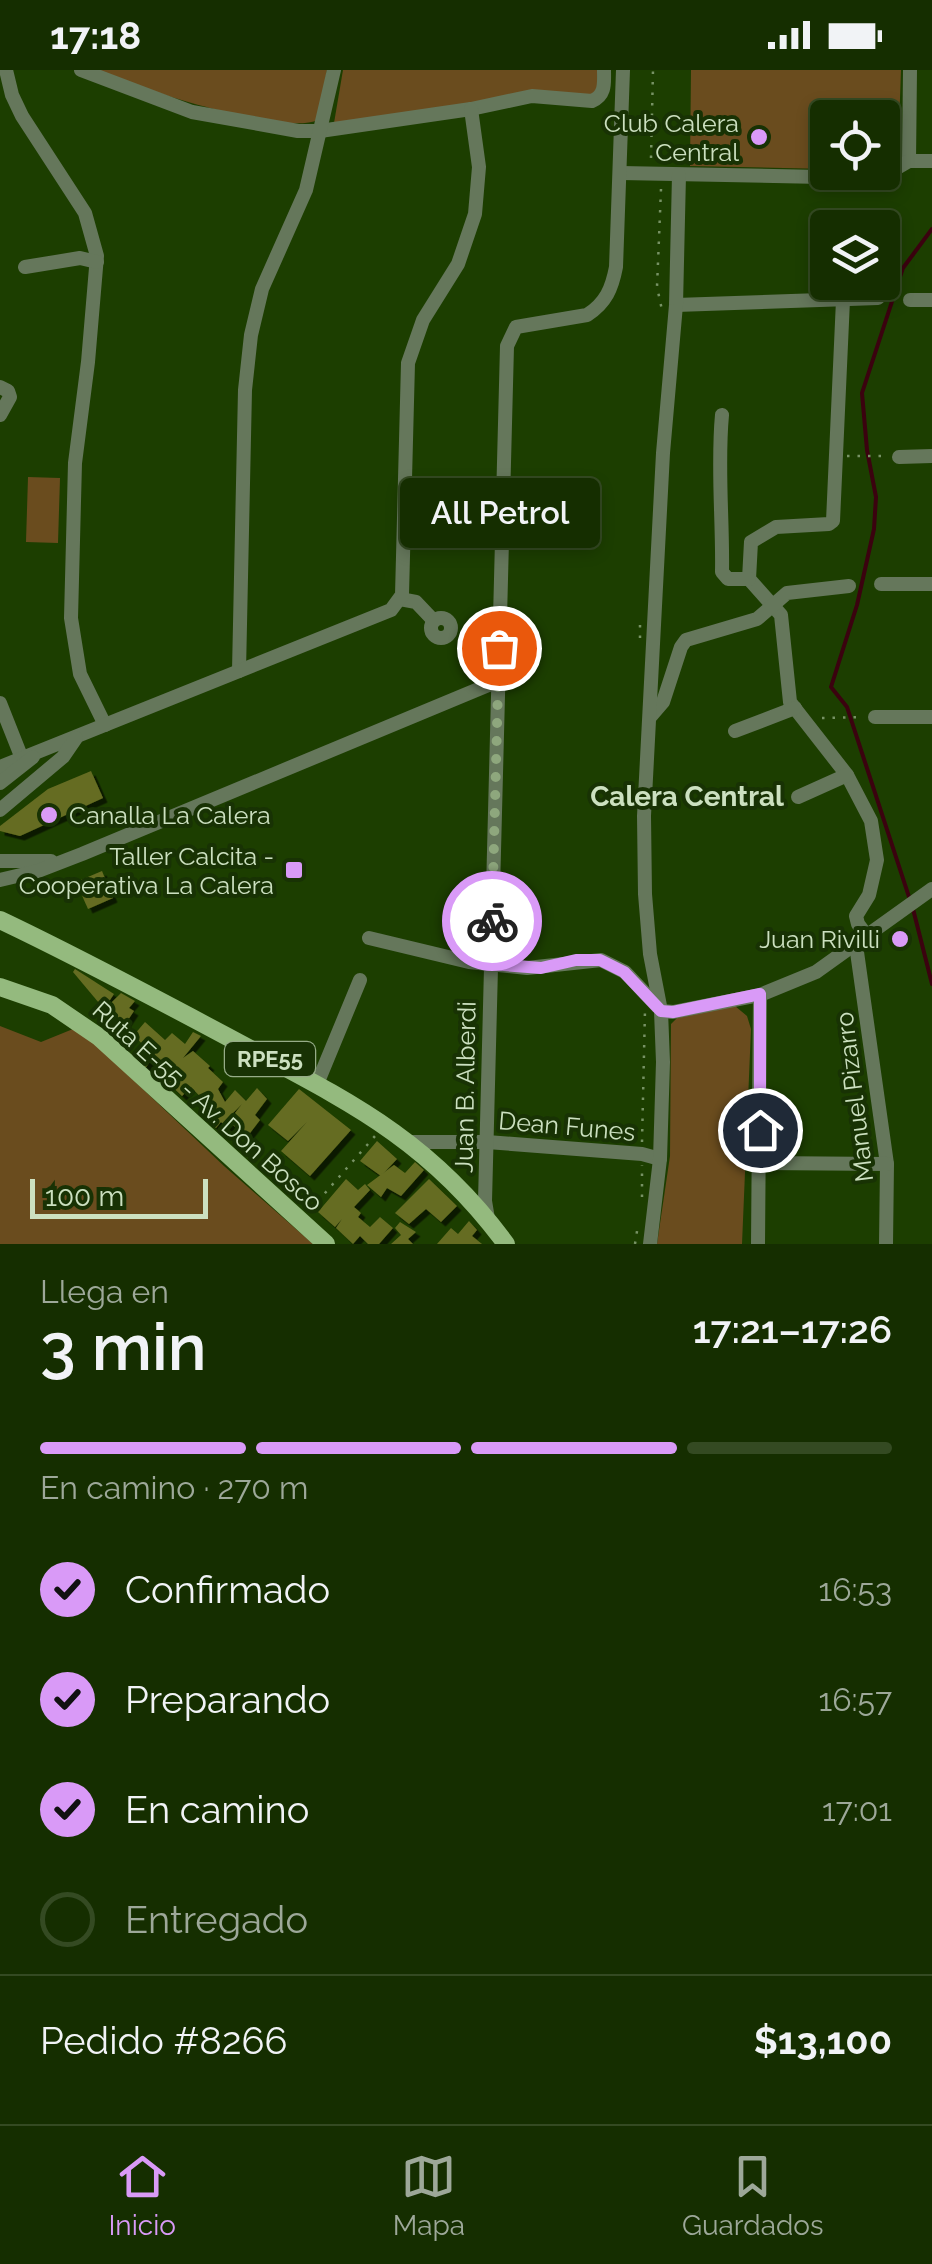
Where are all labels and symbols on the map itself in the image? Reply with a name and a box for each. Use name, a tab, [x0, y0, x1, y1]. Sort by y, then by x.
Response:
place label: Club Calera Central	[604, 108, 739, 167]
marker: Club Calera Central	[748, 126, 770, 148]
callout: All Petrol	[399, 478, 599, 548]
pin	[457, 606, 542, 691]
district label: Calera Central	[590, 780, 784, 813]
place label: Canalla La Calera	[69, 800, 271, 830]
marker: Canalla La Calera	[38, 804, 60, 826]
place label: Taller Calcita - Cooperativa La Calera	[19, 841, 274, 900]
marker: Taller Calcita - Cooperativa La Calera	[283, 859, 305, 881]
courier	[442, 871, 542, 971]
place label: Juan Rivilli	[759, 924, 880, 954]
marker: Juan Rivilli	[889, 928, 911, 950]
street label: Ruta E-55 - Av. Don Bosco	[87, 995, 329, 1217]
street label: Juan B. Alberdi	[449, 1001, 481, 1173]
street label: Manuel Pizarro	[829, 1010, 879, 1184]
road number: RPE55	[225, 1042, 315, 1076]
pin	[718, 1088, 803, 1173]
street label: Dean Funes	[497, 1105, 637, 1147]
scale bar	[30, 1174, 208, 1218]

